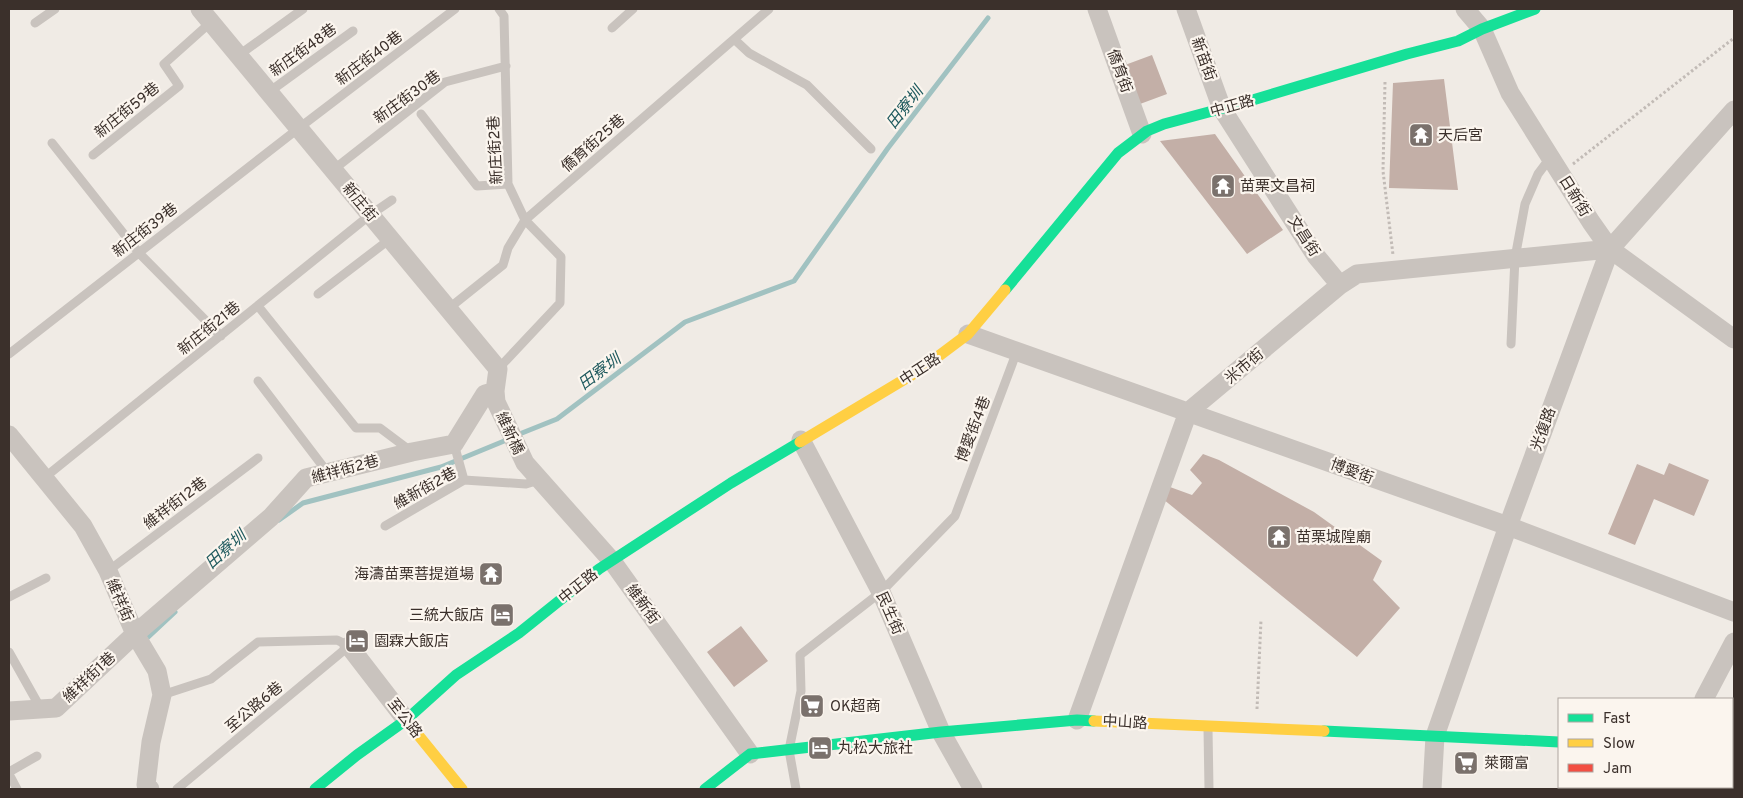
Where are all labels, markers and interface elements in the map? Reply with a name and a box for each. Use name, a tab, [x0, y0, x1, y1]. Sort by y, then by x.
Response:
street label: 新庄街48巷	[267, 20, 341, 82]
street label: 新庄街40巷	[333, 28, 407, 91]
street label: 新苗街	[1186, 35, 1219, 84]
street label: 僑育街	[1102, 47, 1135, 96]
street label: 新庄街30巷	[371, 67, 445, 129]
street label: 新庄街59巷	[92, 79, 164, 143]
water label: 田寮圳	[883, 82, 929, 133]
street label: 中正路	[1208, 92, 1257, 123]
street label: 僑育街25巷	[558, 111, 630, 177]
street label: 新庄街2巷	[485, 115, 508, 185]
temple icon: 天后宮	[1408, 122, 1434, 148]
place label: 天后宮	[1438, 127, 1483, 146]
temple icon: 苗栗文昌祠	[1210, 173, 1236, 199]
street label: 日新街	[1554, 173, 1594, 221]
place label: 苗栗文昌祠	[1240, 178, 1315, 197]
street label: 新庄街	[337, 180, 381, 226]
street label: 新庄街39巷	[109, 200, 182, 263]
street label: 文昌街	[1283, 213, 1323, 261]
street label: 新庄街21巷	[175, 298, 245, 360]
street label: 米市街	[1222, 345, 1268, 389]
water label: 田寮圳	[575, 349, 627, 395]
street label: 中正路	[897, 350, 945, 390]
street label: 博愛街4巷	[953, 394, 996, 465]
street label: 光復路	[1528, 405, 1561, 454]
street label: 維新橋	[491, 409, 527, 458]
street label: 維祥街2巷	[310, 452, 381, 489]
street label: 博愛街	[1327, 456, 1376, 489]
street label: 維新街2巷	[391, 464, 461, 514]
street label: 維祥街12巷	[140, 474, 211, 534]
temple icon: 苗栗城隍廟	[1266, 524, 1292, 550]
water label: 田寮圳	[202, 526, 252, 574]
place label: 苗栗城隍廟	[1296, 529, 1371, 548]
temple icon: 海濤苗栗菩提道場	[478, 561, 504, 587]
place label: 海濤苗栗菩提道場	[354, 566, 474, 585]
street label: 中正路	[555, 566, 602, 609]
street label: 維祥街	[101, 576, 136, 625]
street label: 維新街	[621, 581, 663, 629]
street label: 民生街	[871, 589, 906, 638]
hotel icon: 三統大飯店	[489, 602, 515, 628]
place label: 三統大飯店	[409, 607, 484, 626]
hotel icon: 園霖大飯店	[344, 628, 370, 654]
place label: 園霖大飯店	[374, 633, 449, 652]
street label: 維祥街1巷	[60, 649, 120, 707]
street label: 至公路6巷	[222, 679, 287, 738]
supermarket icon: OK超商	[799, 693, 825, 719]
street label: 至公路	[382, 695, 425, 743]
place label: OK超商	[830, 698, 881, 717]
legend	[1558, 698, 1733, 788]
text: Fast	[1603, 710, 1631, 729]
street label: 中山路	[1102, 713, 1148, 734]
hotel icon: 丸松大旅社	[807, 735, 833, 761]
text: Slow	[1603, 735, 1635, 754]
place label: 丸松大旅社	[838, 740, 913, 759]
supermarket icon: 萊爾富	[1453, 750, 1479, 776]
place label: 萊爾富	[1484, 755, 1529, 774]
text: Jam	[1603, 760, 1632, 779]

